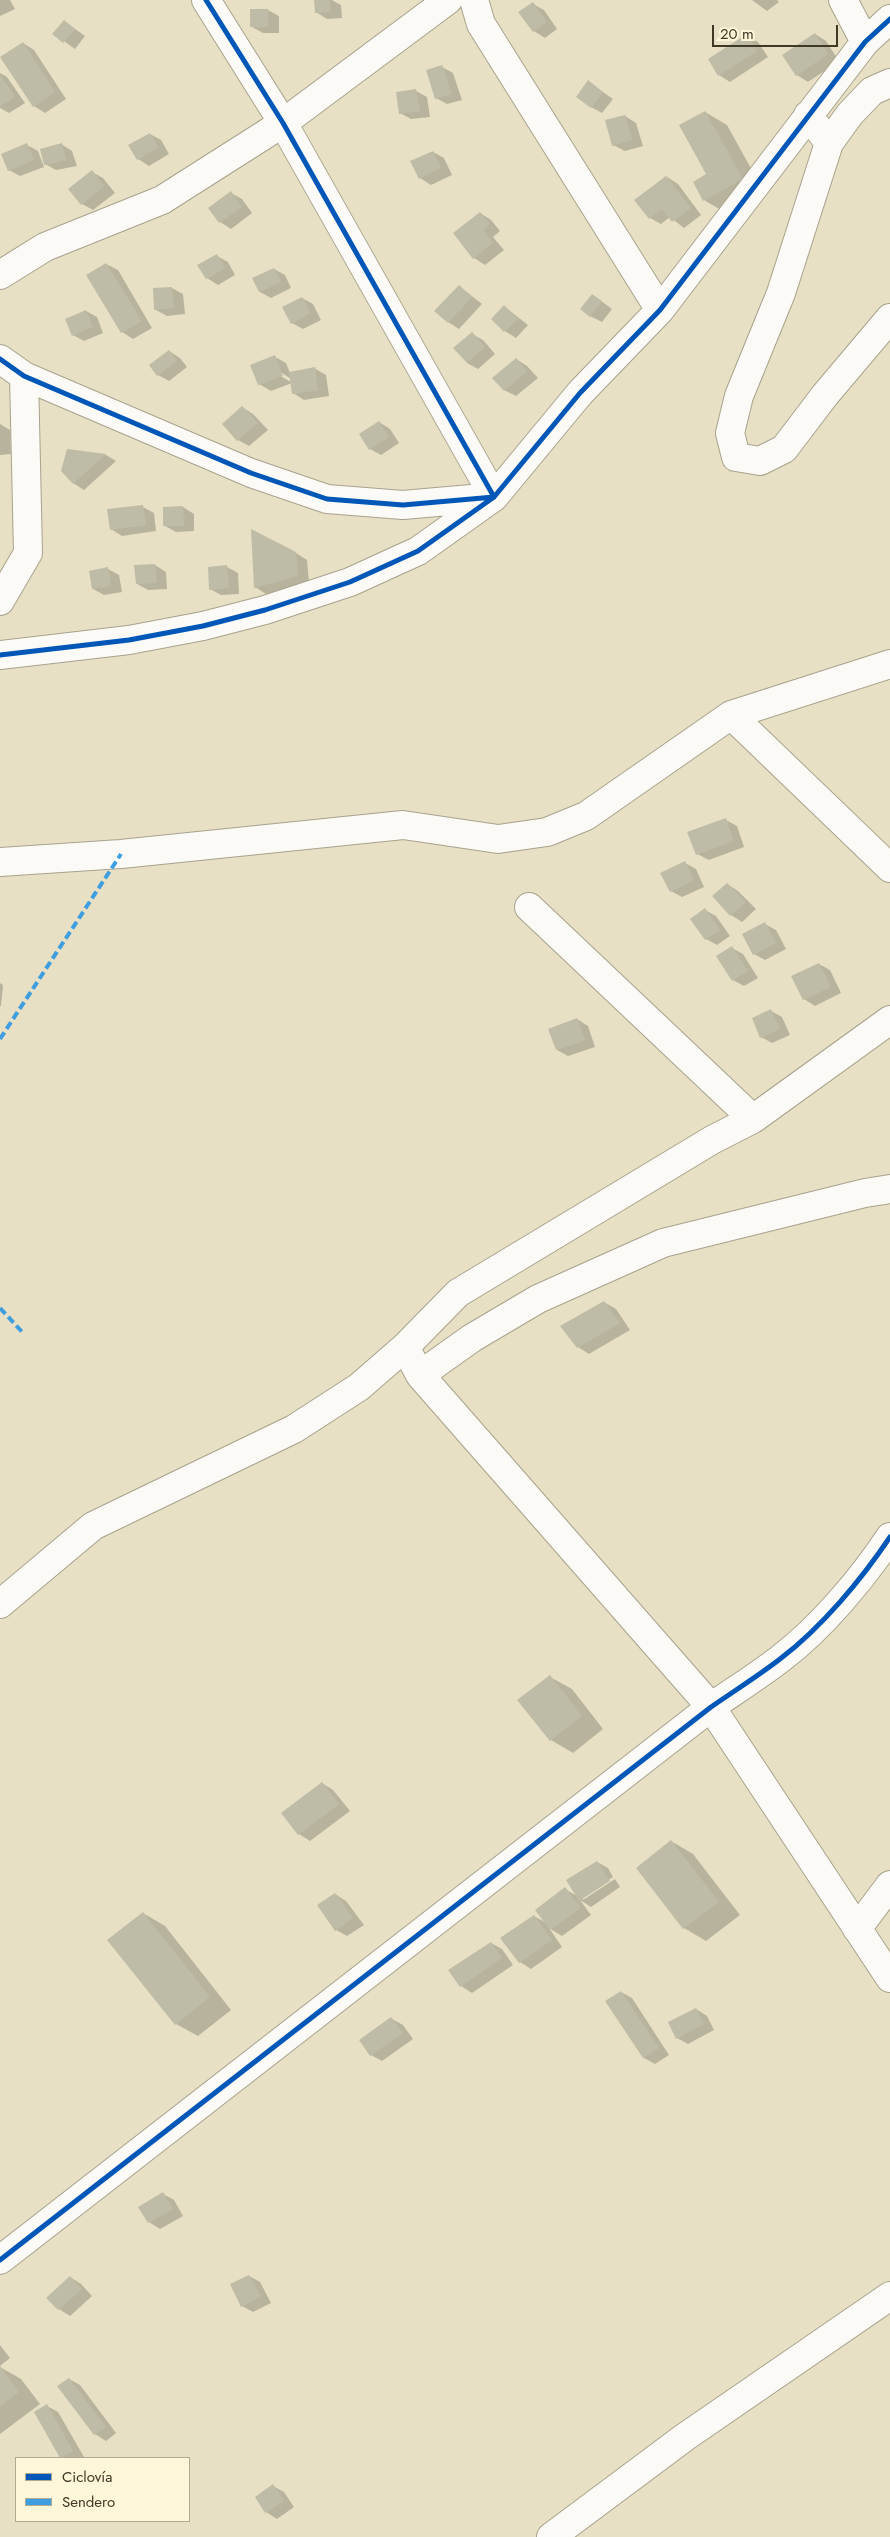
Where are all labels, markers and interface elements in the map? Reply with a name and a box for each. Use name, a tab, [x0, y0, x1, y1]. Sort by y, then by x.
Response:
scale bar	[715, 15, 841, 47]
text: 20 m	[720, 23, 754, 45]
legend	[15, 2457, 190, 2522]
text: Ciclovía	[62, 2466, 112, 2488]
text: Sendero	[62, 2491, 115, 2513]

